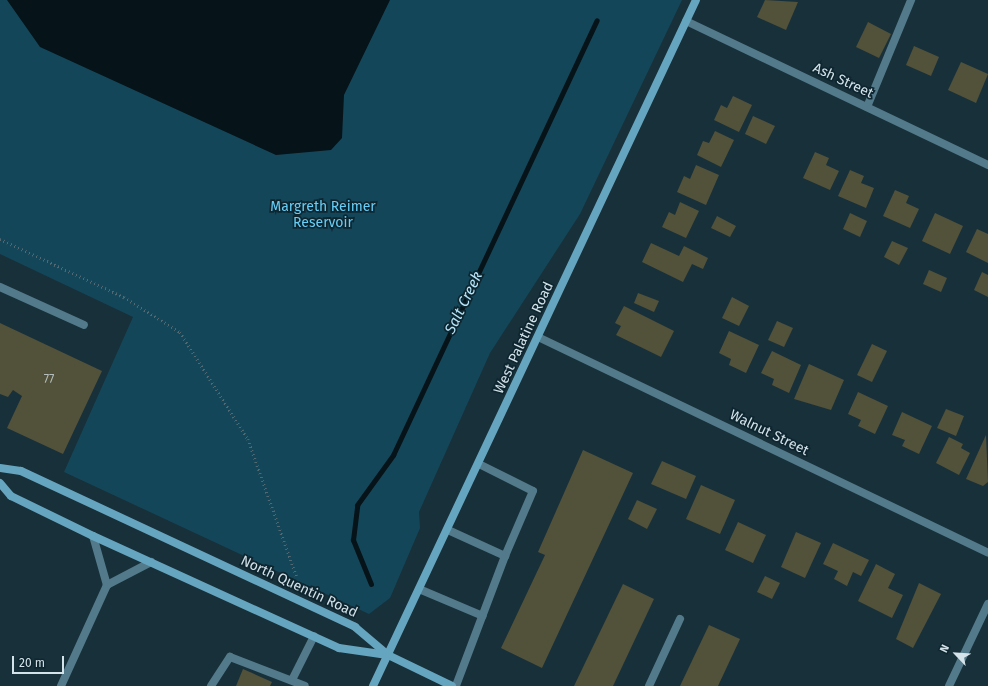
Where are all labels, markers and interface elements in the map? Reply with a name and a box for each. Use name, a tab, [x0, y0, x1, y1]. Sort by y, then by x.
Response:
street label: Ash Street	[810, 60, 876, 102]
park label: Margreth Reimer Reservoir	[270, 199, 376, 232]
water label: Salt Creek	[441, 269, 487, 337]
street label: West Palatine Road	[491, 279, 557, 397]
house number: 77	[44, 373, 54, 387]
street label: Walnut Street	[727, 407, 811, 459]
street label: North Quentin Road	[238, 553, 360, 621]
north arrow	[936, 634, 976, 674]
text: N	[937, 643, 952, 655]
scale bar	[14, 648, 66, 674]
text: 20 m	[19, 656, 45, 670]

